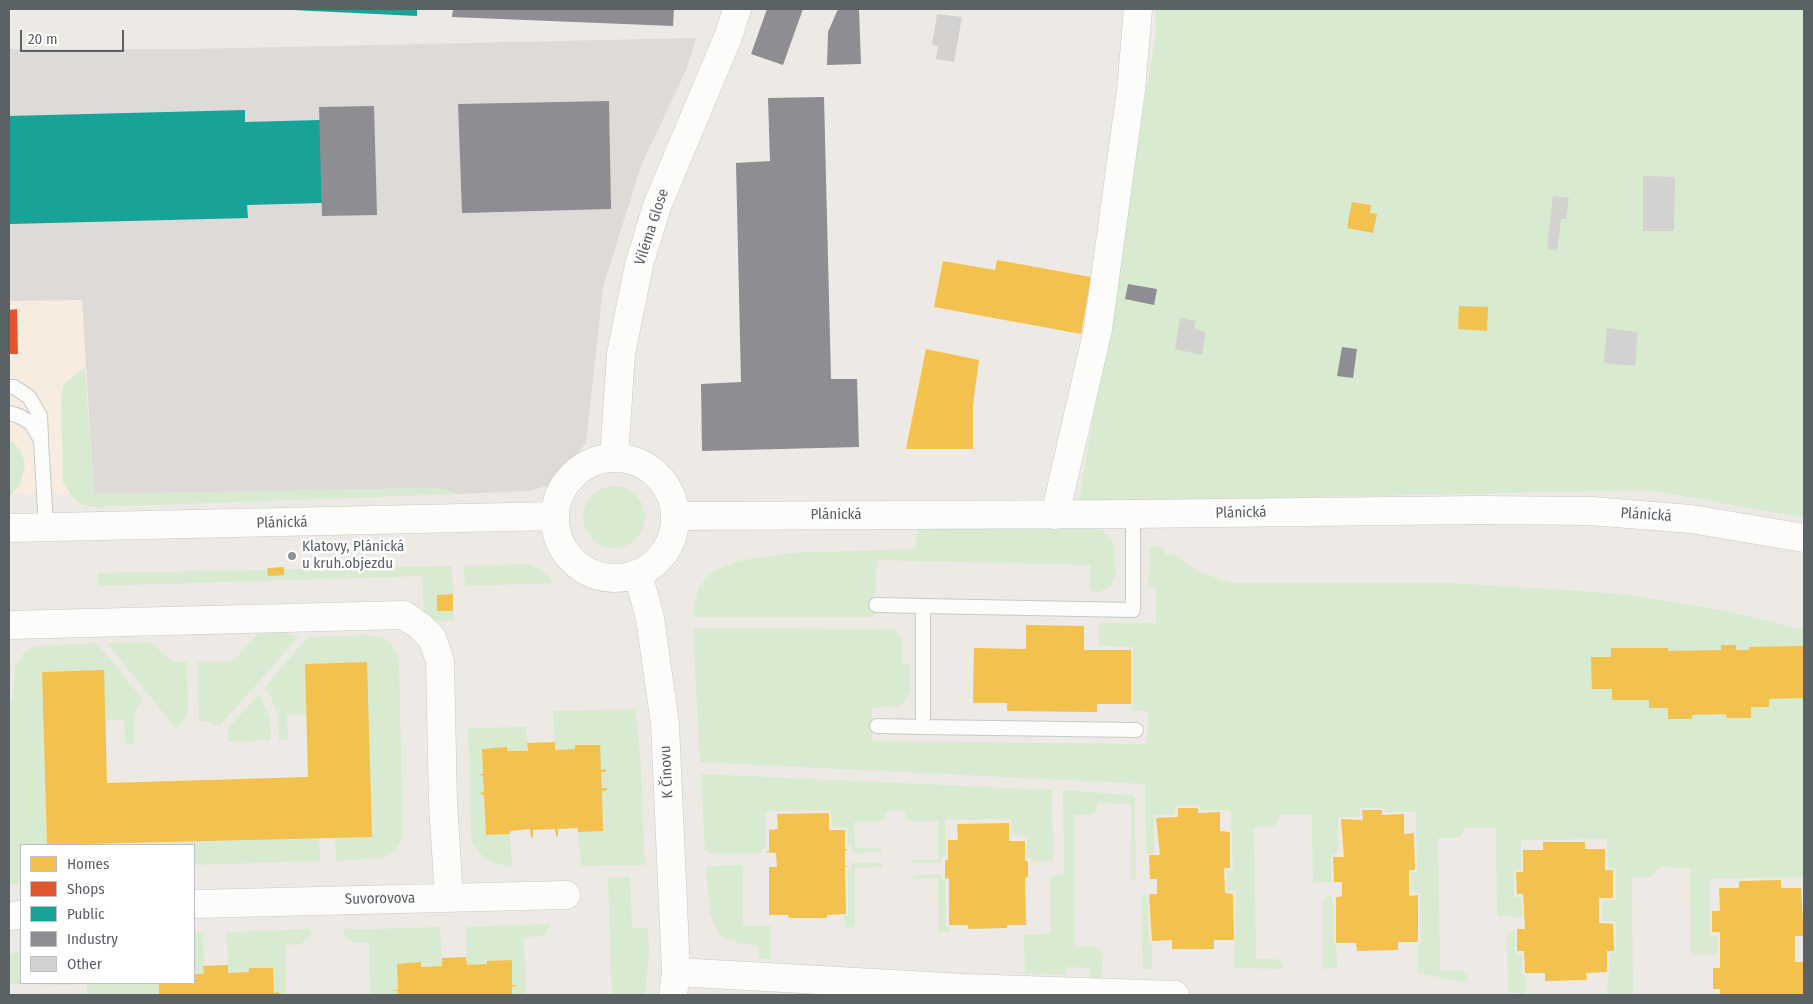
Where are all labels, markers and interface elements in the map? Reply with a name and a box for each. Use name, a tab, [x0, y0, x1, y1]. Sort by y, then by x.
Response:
scale bar	[22, 20, 126, 52]
text: 20 m	[28, 30, 58, 48]
street label: Viléma Glose	[631, 187, 673, 267]
street label: Plánická	[1215, 504, 1267, 522]
street label: Plánická	[1620, 504, 1672, 526]
street label: Plánická	[810, 506, 862, 524]
street label: Plánická	[256, 514, 308, 532]
place label: Klatovy, Plánická u kruh.objezdu	[302, 538, 404, 573]
marker: Klatovy, Plánická u kruh.objezdu	[286, 550, 298, 562]
street label: K Čínovu	[657, 745, 677, 799]
legend	[20, 844, 195, 984]
text: Homes	[67, 855, 109, 873]
text: Shops	[67, 880, 105, 898]
street label: Suvorovova	[345, 889, 415, 909]
text: Public	[67, 905, 104, 923]
text: Industry	[67, 930, 118, 948]
text: Other	[67, 955, 102, 973]

